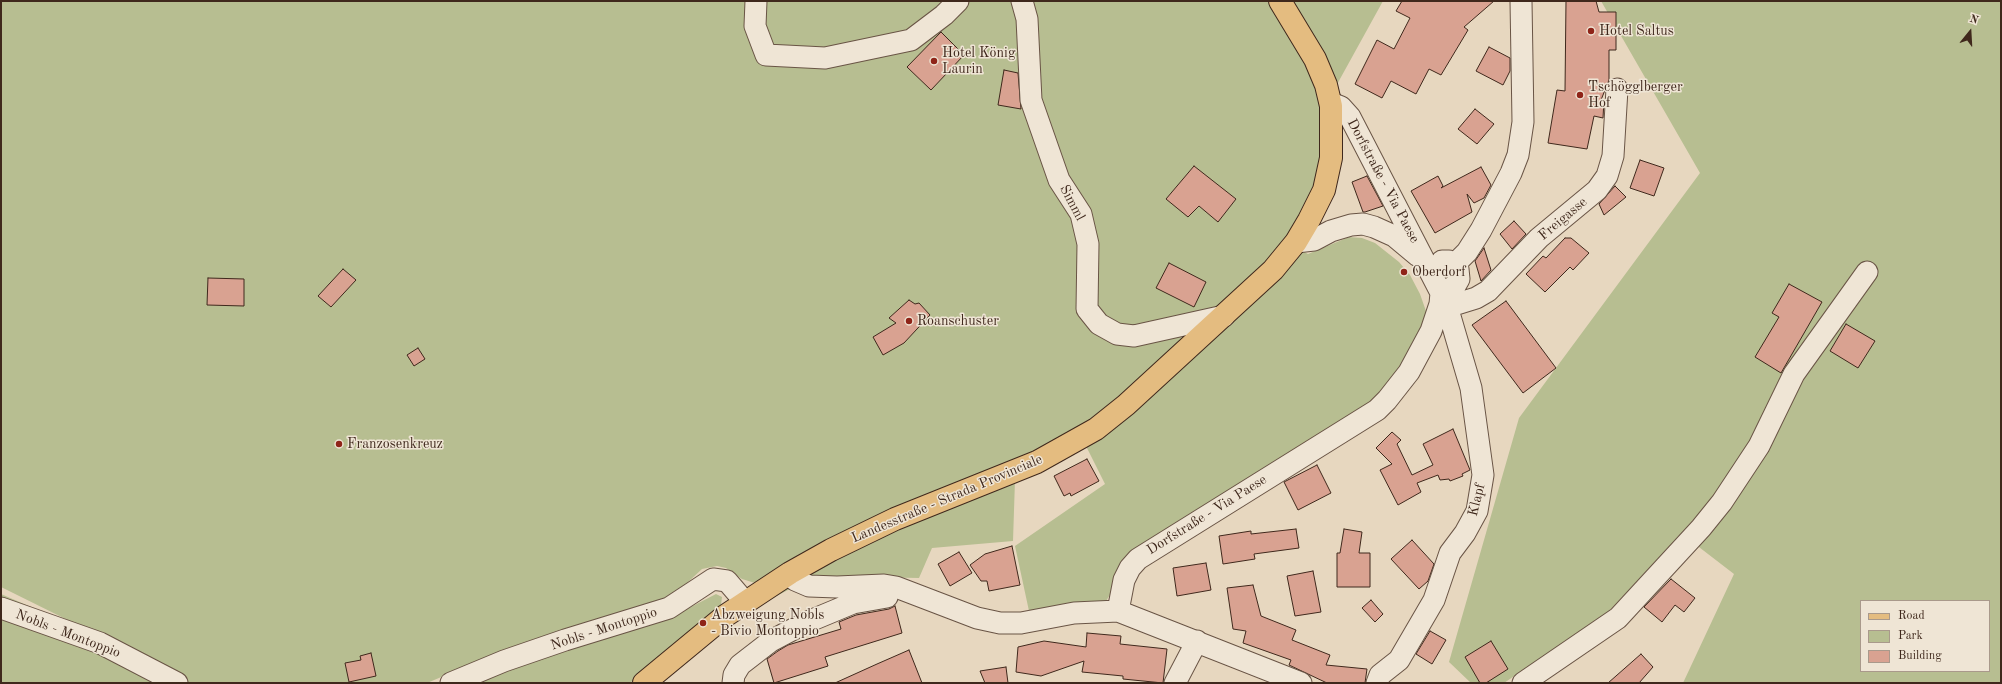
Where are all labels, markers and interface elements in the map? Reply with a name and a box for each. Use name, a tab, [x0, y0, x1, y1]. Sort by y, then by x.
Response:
north arrow	[1950, 12, 1990, 52]
text: N	[1968, 14, 1980, 27]
place label: Hotel Saltus	[1599, 23, 1674, 39]
marker: Hotel Saltus	[1586, 26, 1596, 36]
place label: Hotel König Laurin	[942, 45, 1015, 78]
marker: Hotel König Laurin	[929, 56, 939, 66]
place label: Tschögglberger Hof	[1588, 79, 1683, 112]
marker: Tschögglberger Hof	[1575, 90, 1585, 100]
street label: Dorfstraße - Via Paese	[1343, 116, 1423, 246]
street label: Simml	[1056, 182, 1088, 224]
street label: Freigasse	[1535, 194, 1591, 244]
place label: Oberdorf	[1412, 264, 1466, 280]
marker: Oberdorf	[1399, 267, 1409, 277]
place label: Roanschuster	[917, 313, 999, 329]
marker: Roanschuster	[904, 316, 914, 326]
place label: Franzosenkreuz	[347, 436, 443, 452]
marker: Franzosenkreuz	[334, 439, 344, 449]
street label: Landesstraße - Strada Provinciale	[849, 451, 1045, 547]
street label: Dorfstraße - Via Paese	[1144, 471, 1270, 559]
street label: Klapf	[1465, 482, 1489, 518]
legend	[1860, 600, 1990, 672]
street label: Nobls - Montoppio	[549, 604, 659, 654]
street label: Nobls - Montoppio	[13, 606, 123, 662]
place label: Abzweigung Nobls - Bivio Montoppio	[711, 607, 824, 640]
text: Road	[1898, 610, 1925, 622]
marker: Abzweigung Nobls - Bivio Montoppio	[698, 618, 708, 628]
text: Park	[1898, 630, 1923, 642]
text: Building	[1898, 650, 1942, 662]

